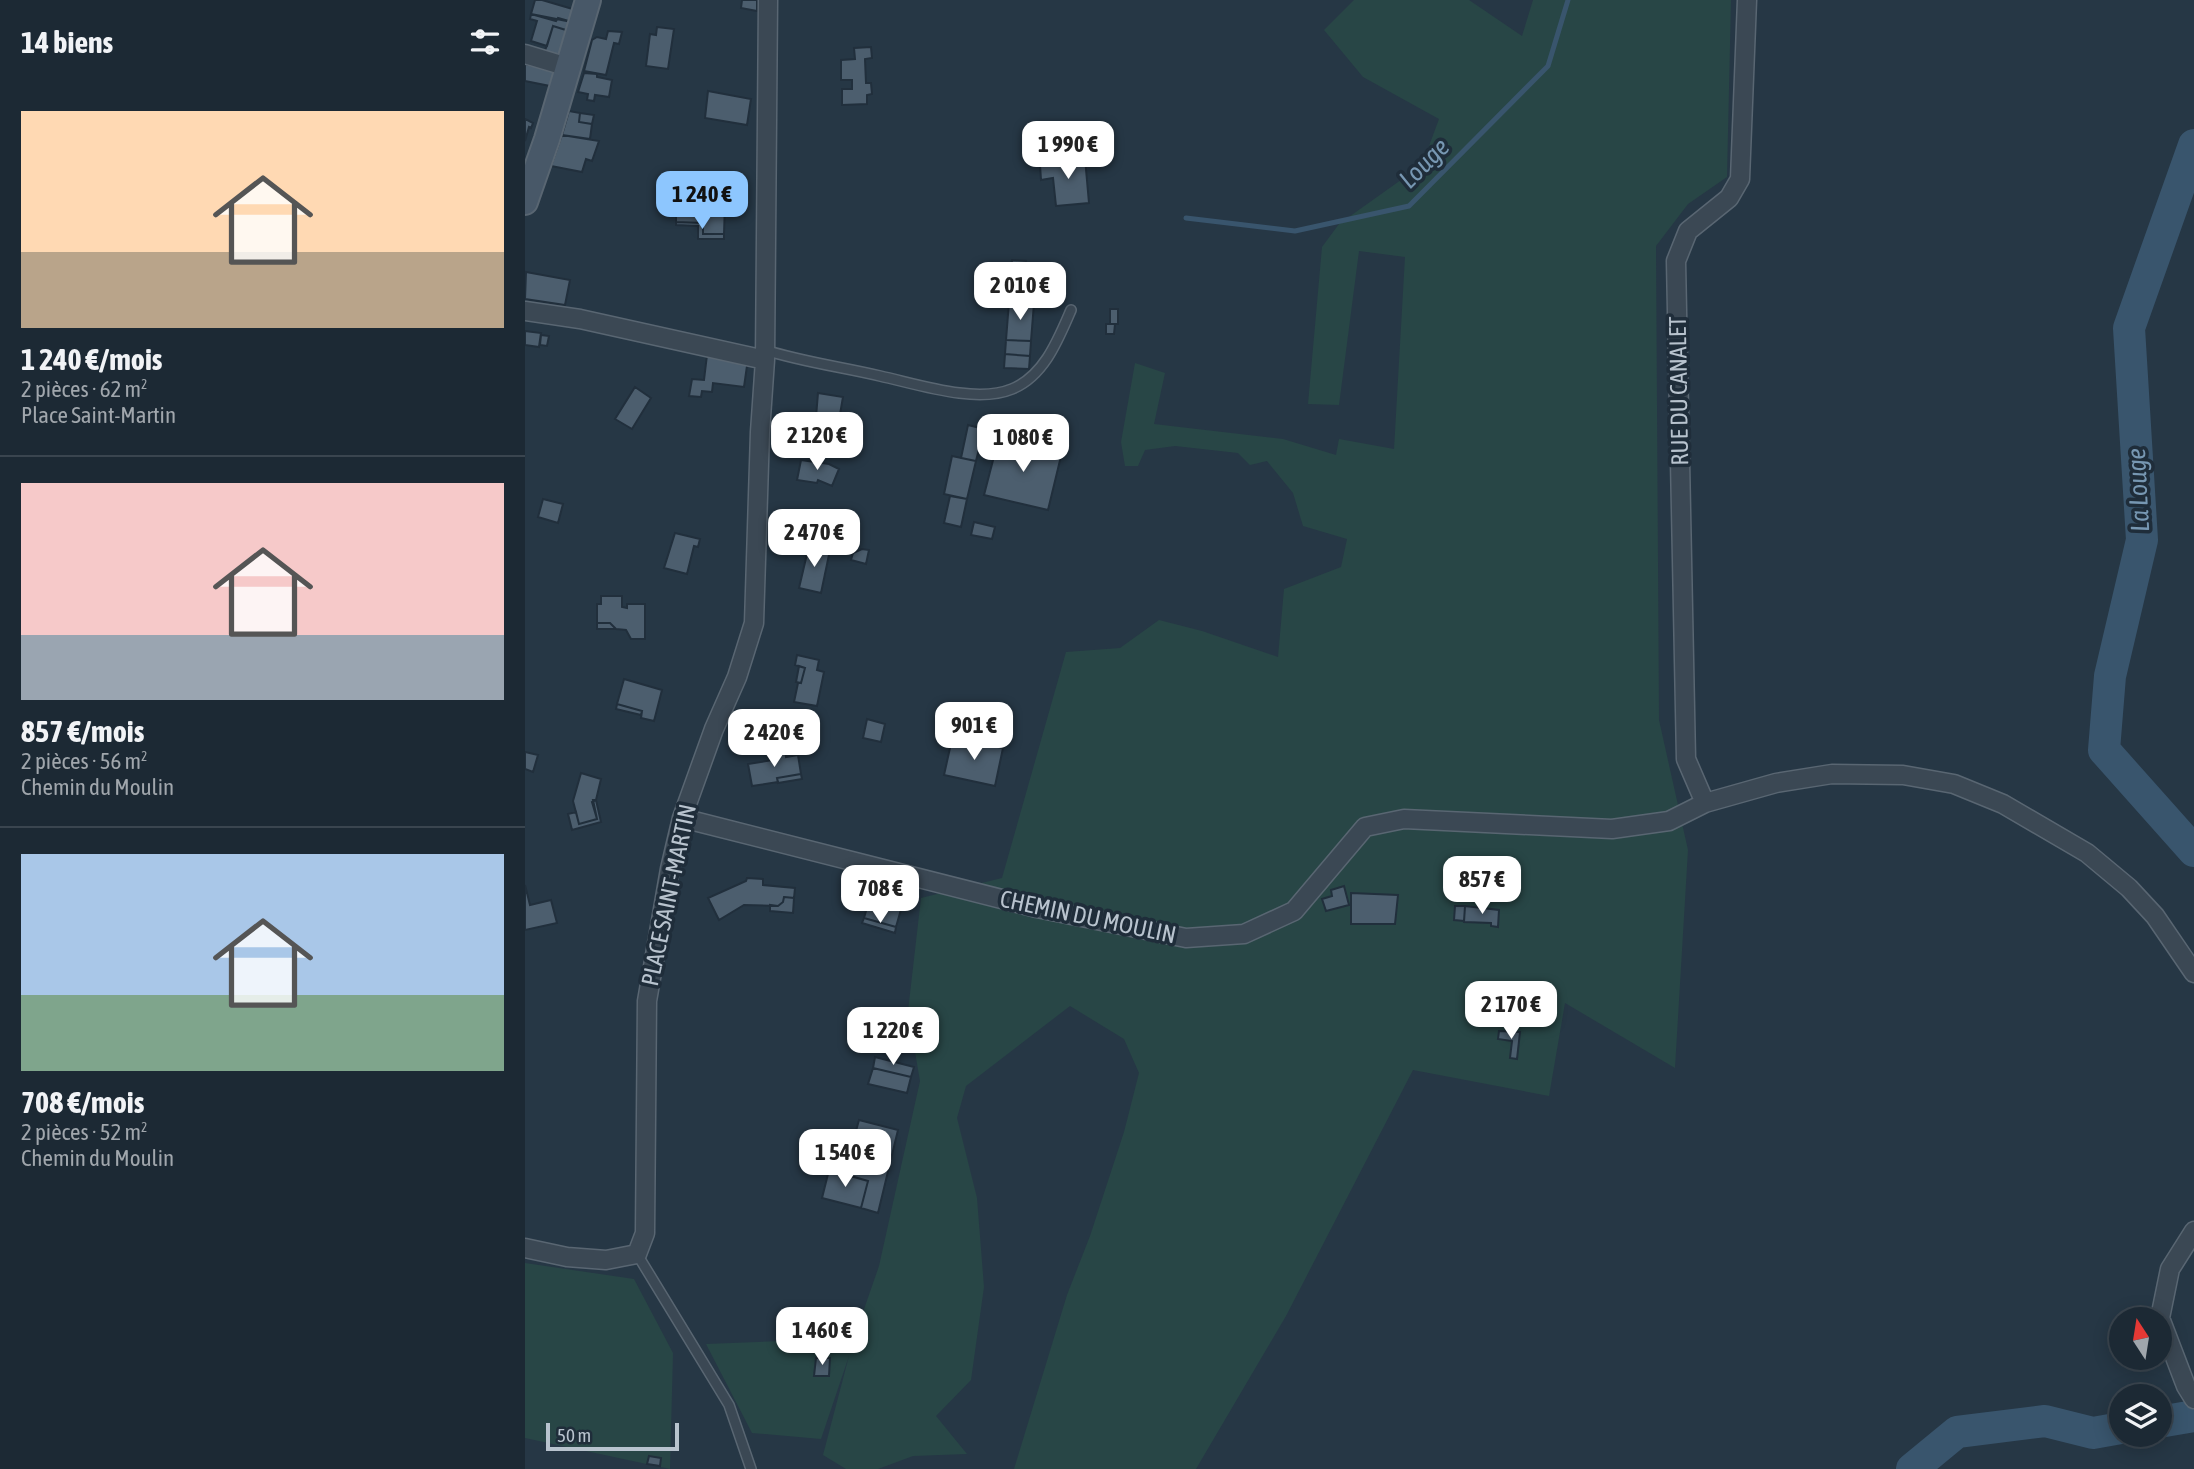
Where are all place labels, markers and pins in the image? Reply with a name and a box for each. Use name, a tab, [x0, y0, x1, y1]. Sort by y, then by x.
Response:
pin: 1 990 €	[1003, 122, 1133, 181]
pin: 1 240 €	[637, 172, 767, 231]
pin: 2 010 €	[955, 262, 1085, 322]
pin: 2 120 €	[752, 412, 882, 472]
pin: 1 080 €	[958, 414, 1088, 474]
pin: 2 470 €	[749, 510, 879, 569]
pin: 901 €	[925, 702, 1023, 762]
pin: 2 420 €	[709, 710, 839, 769]
pin: 857 €	[1433, 856, 1531, 916]
pin: 708 €	[831, 866, 929, 925]
pin: 2 170 €	[1446, 982, 1576, 1041]
pin: 1 220 €	[828, 1007, 958, 1067]
pin: 1 540 €	[780, 1130, 910, 1189]
pin: 1 460 €	[757, 1308, 887, 1367]

